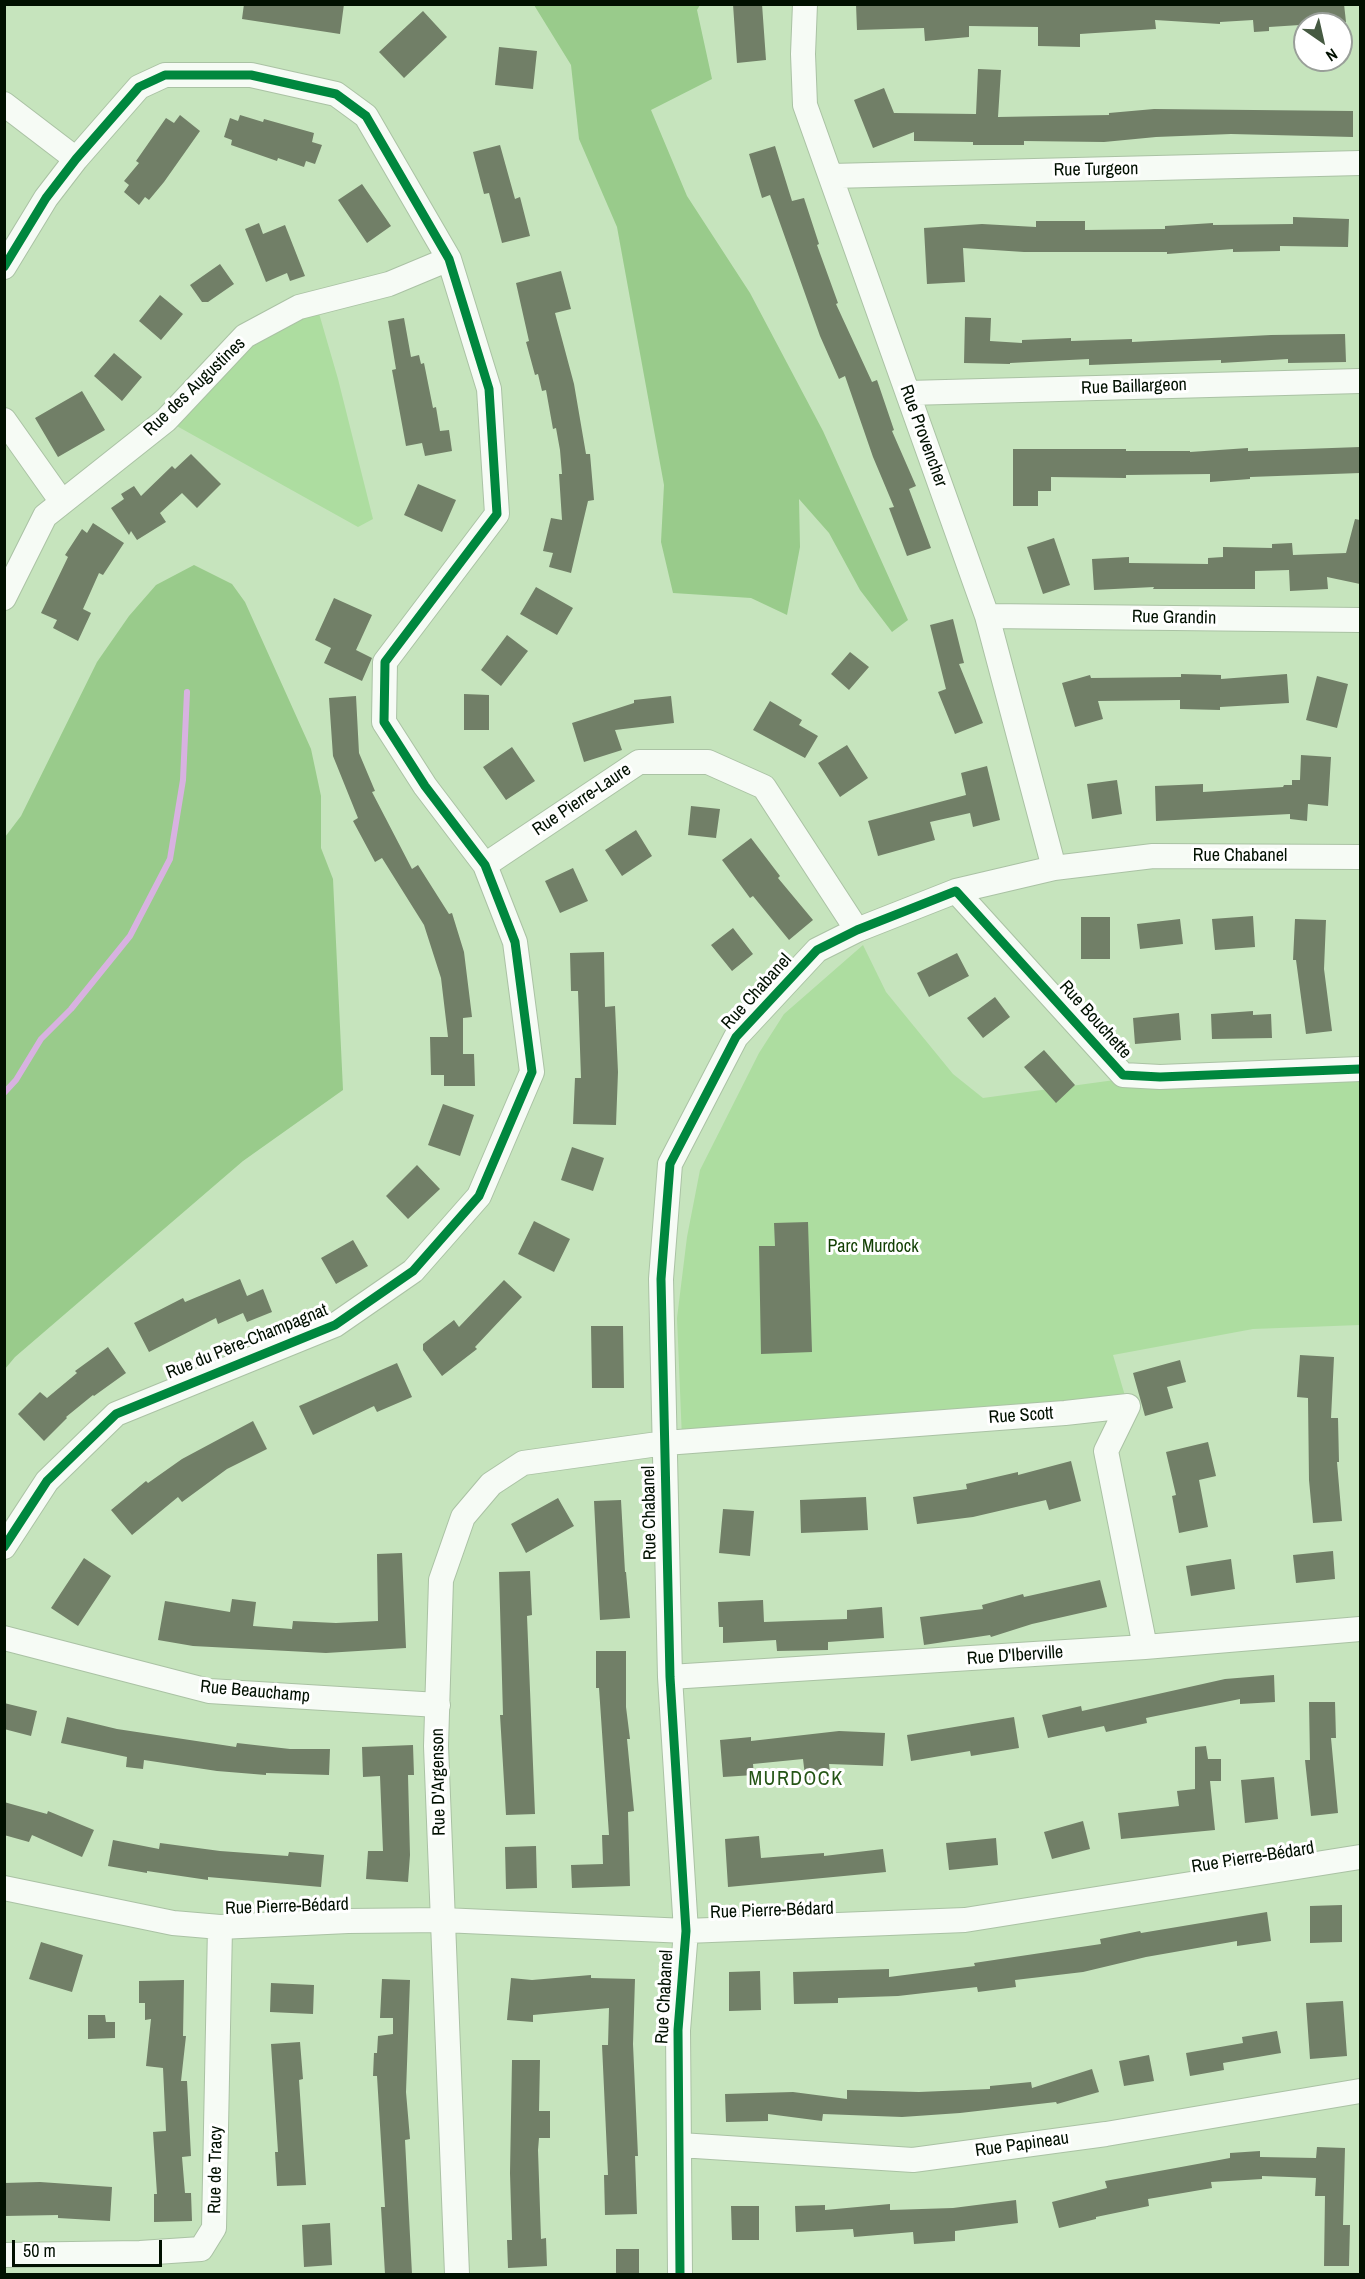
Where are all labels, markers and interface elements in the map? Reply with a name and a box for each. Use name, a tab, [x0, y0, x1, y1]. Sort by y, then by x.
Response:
north arrow	[1293, 12, 1353, 72]
text: N	[1322, 43, 1342, 67]
street label: Rue Turgeon	[1053, 158, 1139, 182]
street label: Rue des Augustines	[140, 333, 250, 441]
street label: Rue Baillargeon	[1081, 374, 1187, 400]
street label: Rue Provencher	[895, 382, 951, 490]
street label: Rue Grandin	[1132, 606, 1216, 630]
street label: Rue Pierre-Laure	[529, 759, 635, 841]
street label: Rue Chabanel	[1193, 845, 1287, 867]
street label: Rue Chabanel	[717, 950, 797, 1034]
street label: Rue Bouchette	[1054, 976, 1136, 1064]
park label: Parc Murdock	[827, 1236, 919, 1258]
street label: Rue du Père-Champagnat	[163, 1300, 331, 1384]
street label: Rue Scott	[988, 1403, 1054, 1429]
street label: Rue Chabanel	[638, 1466, 662, 1560]
street label: Rue D'Iberville	[966, 1642, 1064, 1670]
street label: Rue Beauchamp	[199, 1676, 311, 1708]
street label: Rue D'Argenson	[427, 1728, 451, 1836]
district label: MURDOCK	[748, 1768, 844, 1792]
street label: Rue Pierre-Bédard	[1190, 1838, 1316, 1878]
street label: Rue Pierre-Bédard	[225, 1894, 349, 1920]
street label: Rue Pierre-Bédard	[710, 1898, 834, 1924]
street label: Rue Chabanel	[652, 1949, 678, 2045]
street label: Rue de Tracy	[204, 2126, 228, 2214]
street label: Rue Papineau	[974, 2128, 1070, 2162]
scale bar	[15, 2228, 165, 2266]
text: 50 m	[23, 2238, 56, 2263]

